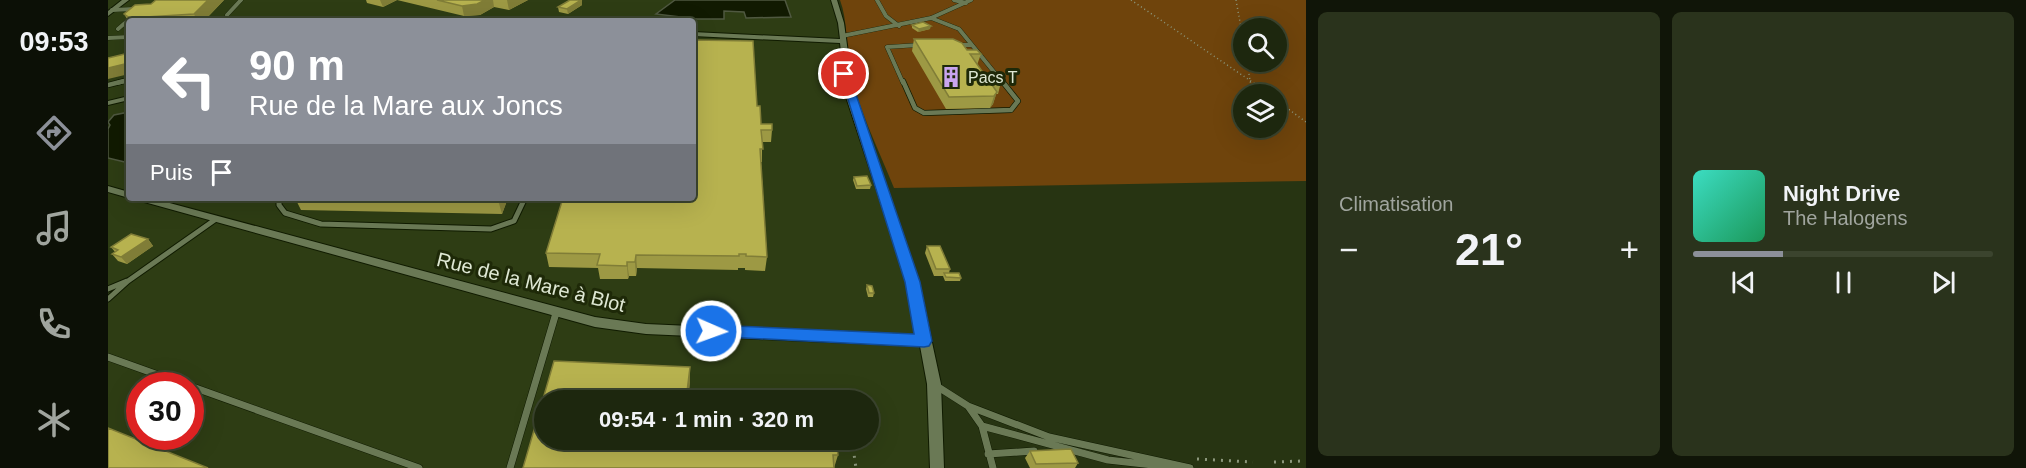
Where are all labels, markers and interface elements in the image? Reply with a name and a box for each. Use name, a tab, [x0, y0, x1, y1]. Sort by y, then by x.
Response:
map controls	[1233, 18, 1287, 138]
button: search	[1233, 18, 1287, 72]
text: 09:53	[19, 27, 89, 57]
icon: left	[150, 42, 228, 120]
text: 90 m	[249, 42, 345, 89]
pin	[818, 48, 869, 99]
icon: arrive	[827, 57, 860, 90]
building icon: Pacs T	[939, 65, 963, 89]
place label: Pacs T	[968, 69, 1018, 86]
button: layers	[1233, 84, 1287, 138]
text: Rue de la Mare aux Joncs	[249, 91, 563, 121]
icon: directions	[33, 112, 75, 154]
icon: arrive	[205, 156, 238, 189]
text: Puis	[150, 160, 193, 185]
text: Night Drive	[1783, 181, 1900, 206]
text: Climatisation	[1339, 193, 1453, 215]
icon: music	[33, 207, 75, 249]
text: The Halogens	[1783, 207, 1908, 229]
text: 21°	[1455, 224, 1523, 275]
text: −	[1339, 231, 1358, 268]
text: +	[1620, 231, 1639, 268]
street label: Rue de la Mare à Blot	[434, 248, 628, 316]
icon: previous	[1727, 266, 1760, 299]
icon: pause	[1827, 266, 1860, 299]
icon: next	[1927, 266, 1960, 299]
position arrow	[679, 299, 743, 363]
icon: phone	[33, 303, 75, 345]
speed limit sign: 30	[126, 372, 204, 450]
icon: climate	[33, 399, 75, 441]
text: 09:54 · 1 min · 320 m	[599, 407, 814, 432]

